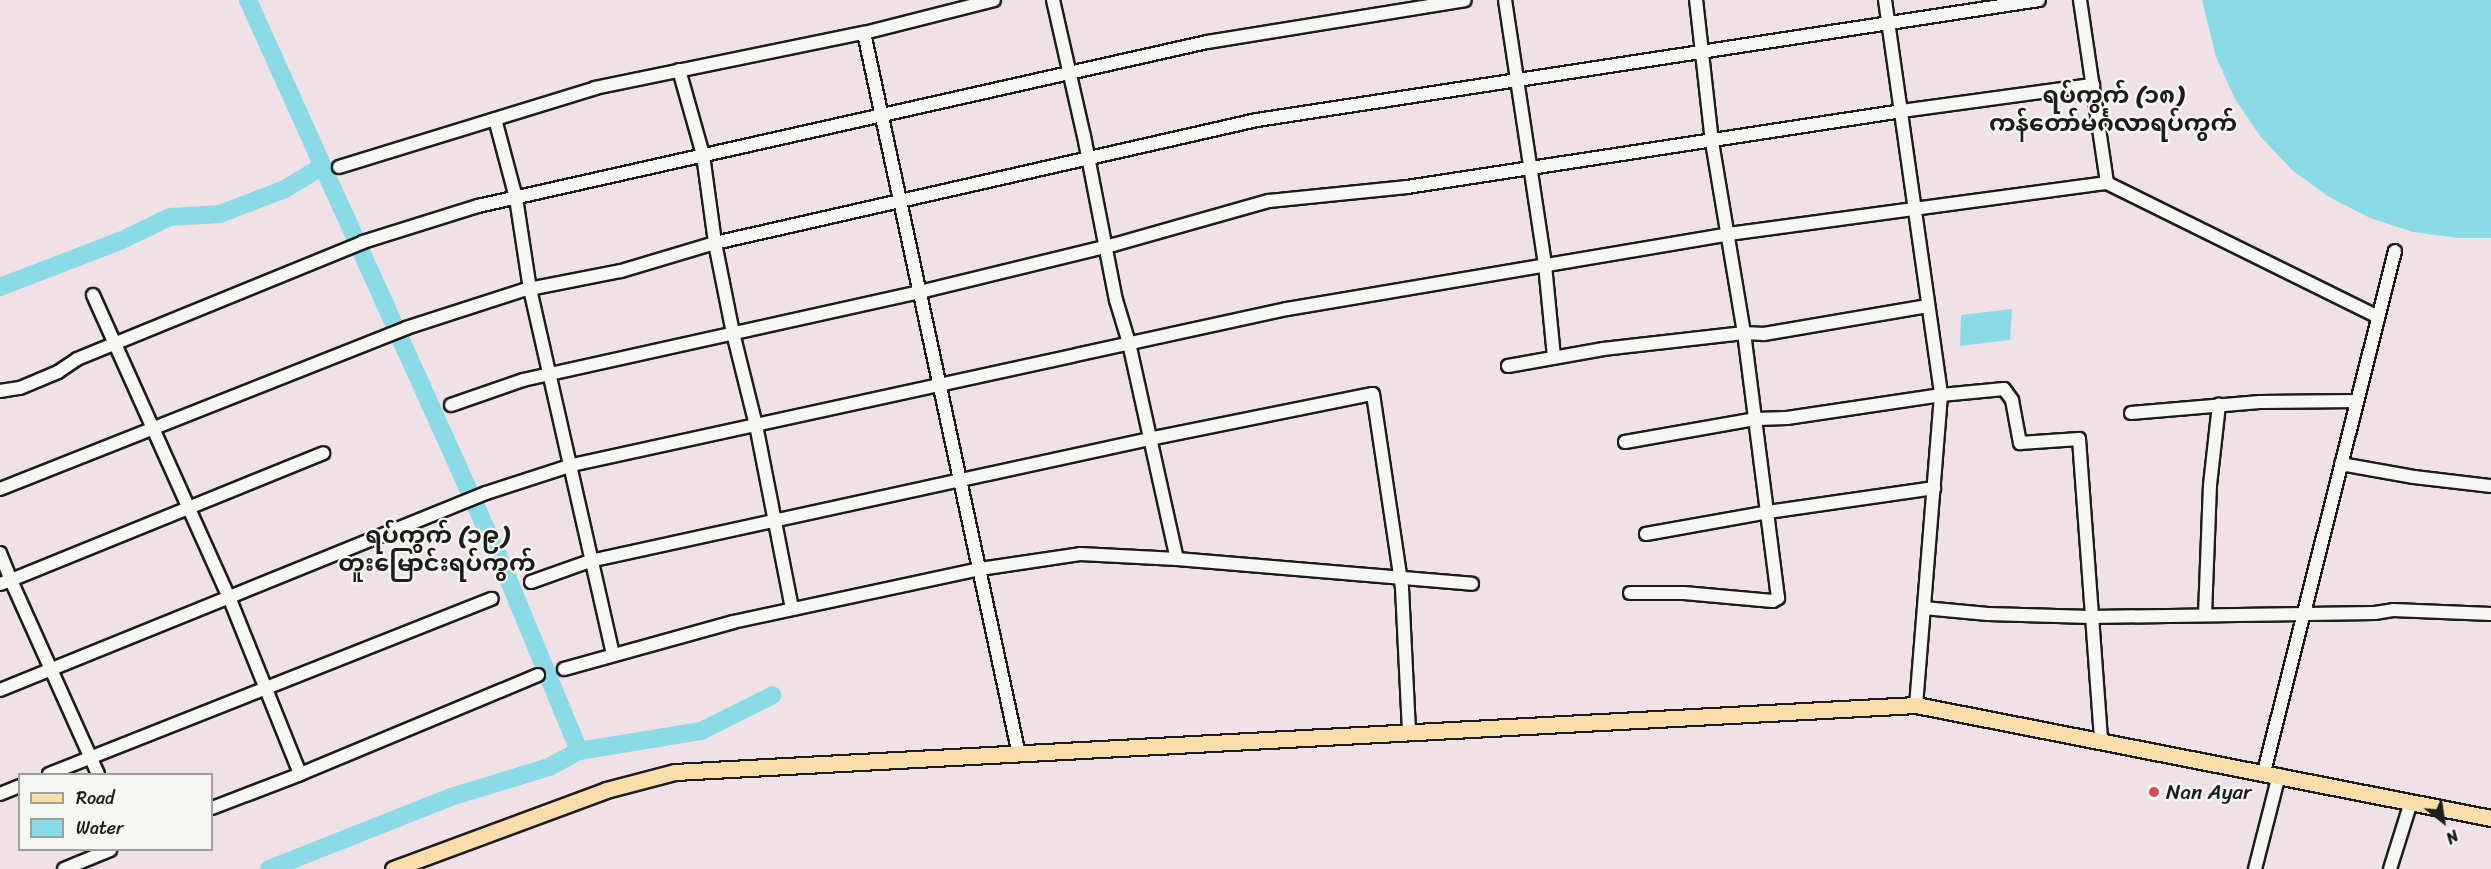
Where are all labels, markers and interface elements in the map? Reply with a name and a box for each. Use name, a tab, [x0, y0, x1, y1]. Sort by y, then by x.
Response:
district label: ရပ်ကွက် (၁၈) ကန်တော်မင်္ဂလာရပ်ကွက်	[1989, 82, 2237, 138]
district label: ရပ်ကွက် (၁၉) တူးမြောင်းရပ်ကွက်	[338, 522, 536, 578]
legend	[18, 773, 213, 851]
place label: Nan Ayar	[2166, 779, 2252, 805]
text: Road	[76, 782, 115, 814]
marker: Nan Ayar	[2147, 785, 2161, 799]
north arrow	[2413, 791, 2473, 851]
text: Water	[76, 812, 123, 844]
text: N	[2440, 822, 2464, 852]

